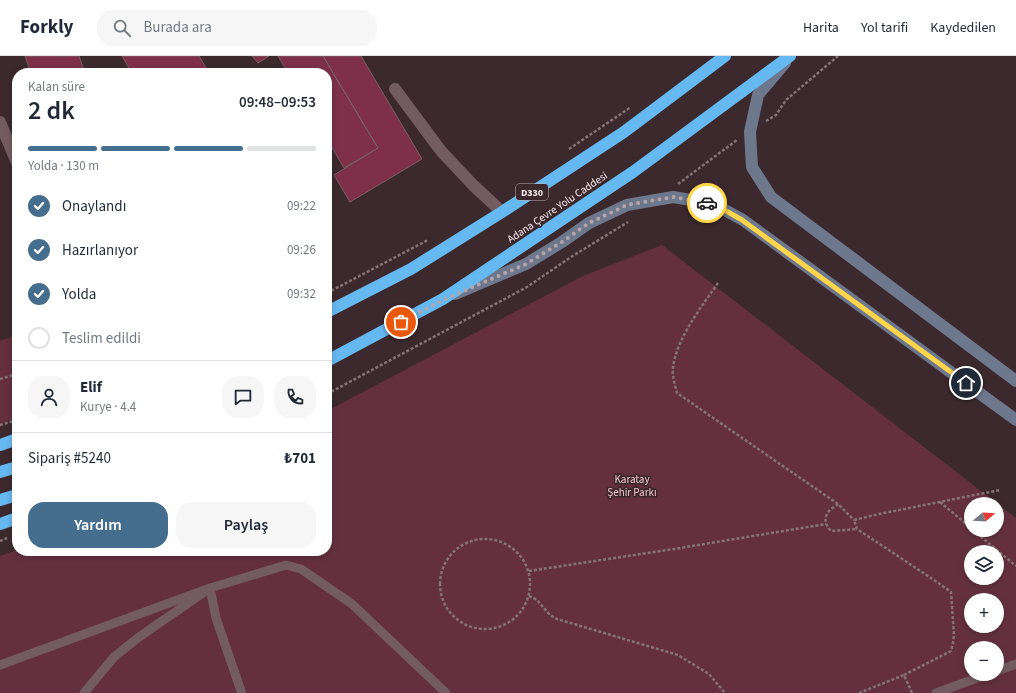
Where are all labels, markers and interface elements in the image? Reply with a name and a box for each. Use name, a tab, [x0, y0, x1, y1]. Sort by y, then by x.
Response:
search box	[97, 10, 377, 46]
text: Forkly	[20, 14, 73, 41]
icon: search	[111, 17, 133, 39]
text: Burada ara	[143, 17, 212, 38]
text: Harita	[803, 18, 839, 38]
text: Yol tarifi	[861, 18, 908, 38]
text: Kaydedilen	[930, 18, 996, 38]
text: Kalan süre	[28, 78, 85, 96]
text: 2 dk	[28, 92, 75, 129]
text: 09:48–09:53	[239, 92, 316, 113]
text: Yolda · 130 m	[28, 157, 99, 175]
street label: Adana Çevre Yolu Caddesi	[504, 168, 610, 247]
courier	[687, 183, 727, 223]
road number: D330	[516, 184, 548, 200]
icon: car	[696, 192, 718, 214]
icon: check	[28, 195, 50, 217]
text: Onaylandı	[62, 196, 126, 217]
text: 09:22	[287, 197, 316, 215]
icon: check	[28, 239, 50, 261]
text: Hazırlanıyor	[62, 240, 138, 261]
text: 09:26	[287, 241, 316, 259]
icon: check	[28, 283, 50, 305]
text: Yolda	[62, 284, 96, 305]
text: 09:32	[287, 285, 316, 303]
pin	[384, 305, 418, 339]
icon: bag	[390, 311, 412, 333]
text: Teslim edildi	[62, 328, 141, 349]
pin	[949, 366, 983, 400]
icon: home	[955, 372, 977, 394]
button: person	[28, 376, 70, 418]
button: chat	[222, 376, 264, 418]
button: phone	[274, 376, 316, 418]
text: Elif	[80, 377, 102, 398]
text: Kurye · 4.4	[80, 398, 136, 416]
text: Sipariş #5240	[28, 448, 111, 469]
text: ₺701	[284, 448, 316, 469]
park label: Karatay Şehir Parkı	[607, 472, 657, 500]
north arrow	[964, 497, 1004, 537]
map controls	[964, 497, 1004, 681]
button: Yardım	[28, 502, 168, 548]
button: Paylaş	[176, 502, 316, 548]
button: layers	[964, 545, 1004, 585]
button: +	[964, 593, 1004, 633]
button: −	[964, 641, 1004, 681]

